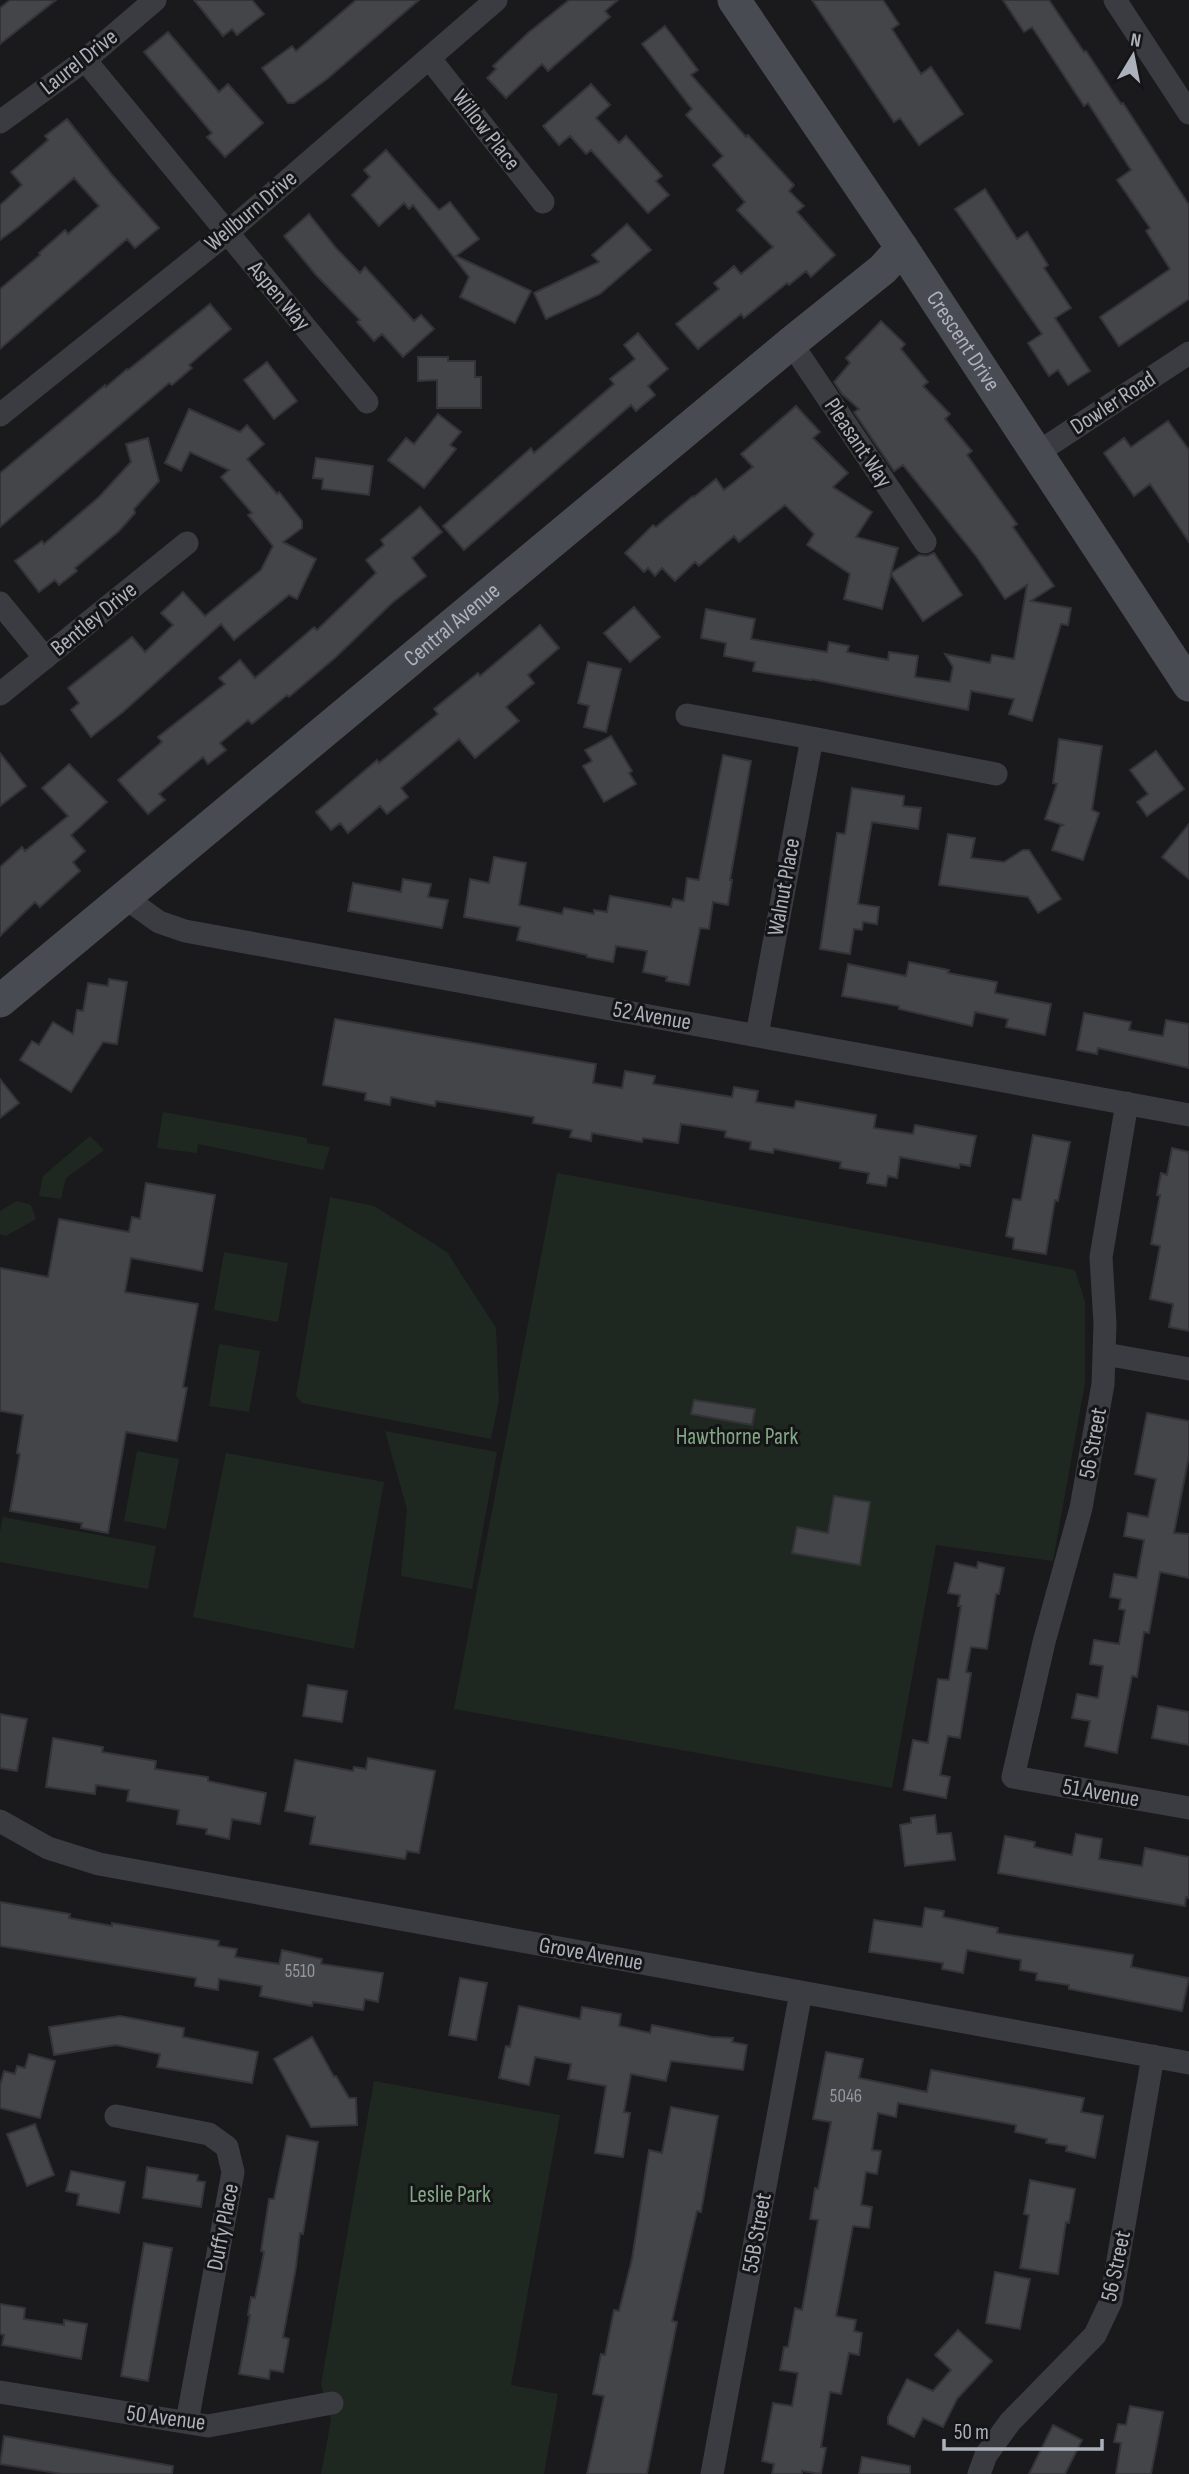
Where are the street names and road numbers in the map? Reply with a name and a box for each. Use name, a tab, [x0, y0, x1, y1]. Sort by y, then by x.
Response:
street label: Laurel Drive	[35, 23, 123, 101]
street label: Willow Place	[446, 84, 526, 176]
street label: Wellburn Drive	[199, 164, 303, 258]
street label: Aspen Way	[241, 255, 316, 337]
street label: Crescent Drive	[920, 286, 1006, 397]
street label: Dowler Road	[1065, 365, 1161, 441]
street label: Pleasant Way	[818, 393, 898, 493]
street label: Bentley Drive	[45, 576, 143, 662]
street label: Central Avenue	[398, 577, 506, 673]
street label: Walnut Place	[762, 836, 806, 938]
street label: 52 Avenue	[611, 995, 693, 1037]
street label: 56 Street	[1073, 1405, 1113, 1481]
street label: 51 Avenue	[1061, 1773, 1141, 1813]
street label: Grove Avenue	[537, 1931, 645, 1977]
street label: Duffy Place	[201, 2181, 245, 2273]
street label: 55B Street	[736, 2191, 778, 2275]
street label: 56 Street	[1095, 2228, 1137, 2304]
street label: 50 Avenue	[125, 2399, 207, 2437]

